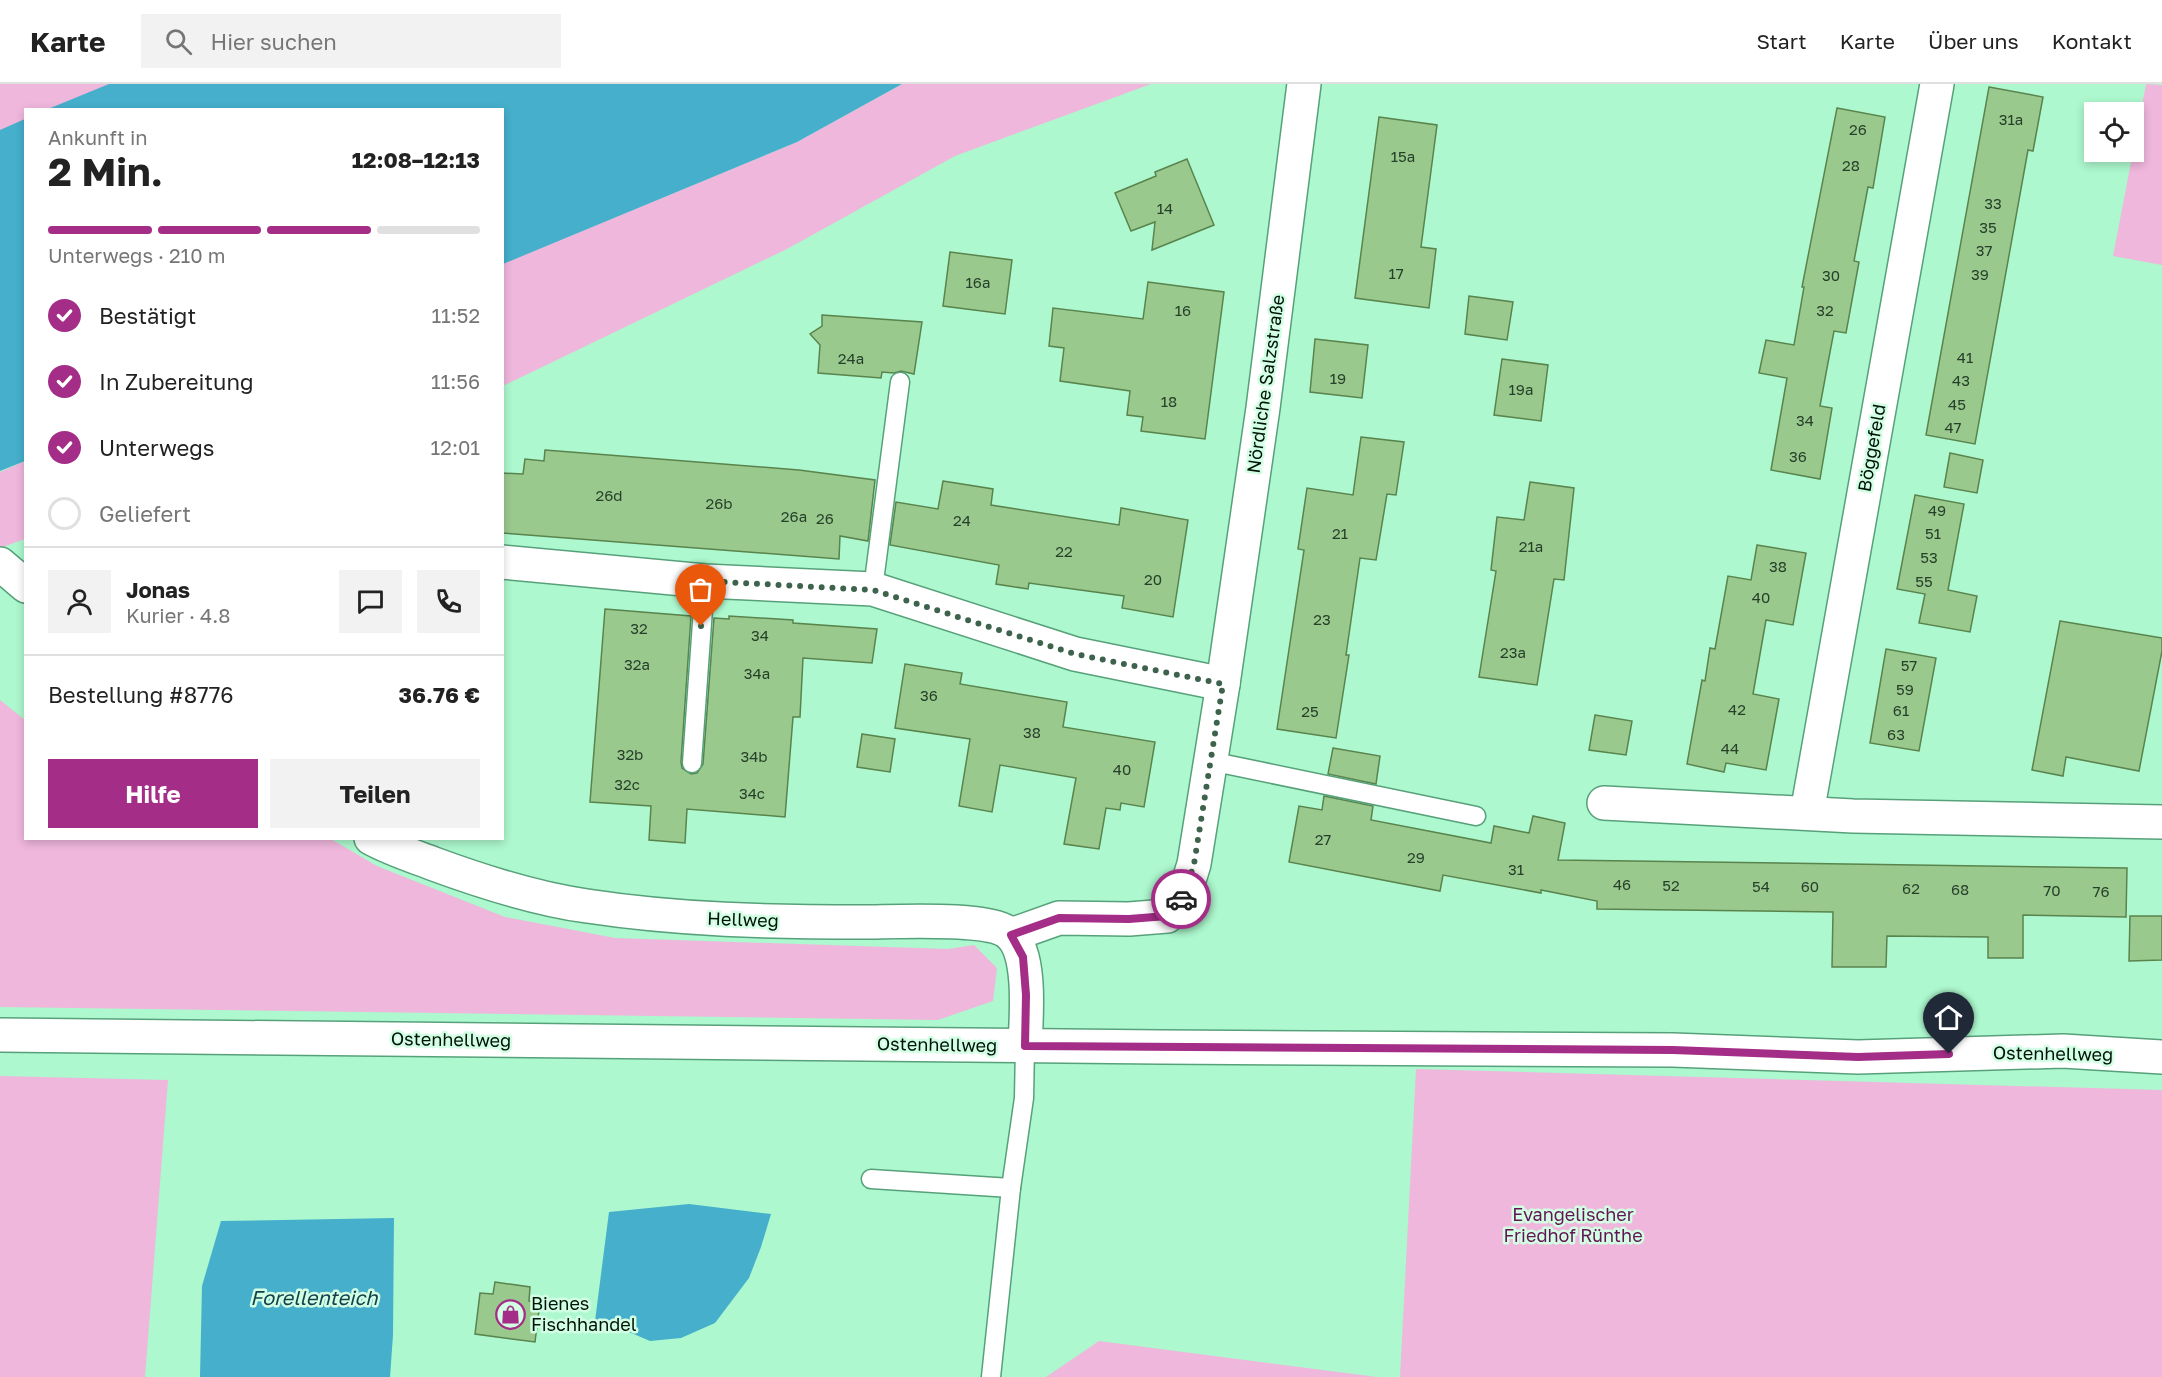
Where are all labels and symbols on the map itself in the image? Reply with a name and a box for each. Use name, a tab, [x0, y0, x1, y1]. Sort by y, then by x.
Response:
house number: 31a	[1999, 110, 2023, 128]
house number: 26	[1849, 120, 1867, 138]
house number: 15a	[1391, 147, 1415, 165]
house number: 28	[1842, 156, 1860, 174]
house number: 33	[1984, 194, 2002, 212]
house number: 14	[1157, 199, 1173, 217]
house number: 35	[1979, 218, 1997, 236]
house number: 37	[1976, 241, 1992, 259]
house number: 17	[1388, 264, 1404, 282]
house number: 39	[1971, 265, 1989, 283]
house number: 30	[1822, 266, 1840, 284]
house number: 16a	[966, 273, 990, 291]
street label: Nördliche Salzstraße	[1242, 293, 1288, 475]
house number: 16	[1175, 301, 1191, 319]
house number: 32	[1816, 301, 1834, 319]
house number: 41	[1957, 348, 1973, 366]
house number: 24a	[838, 349, 864, 367]
house number: 19	[1330, 369, 1346, 387]
house number: 43	[1952, 371, 1970, 389]
house number: 19a	[1509, 380, 1533, 398]
house number: 18	[1161, 392, 1177, 410]
house number: 45	[1948, 395, 1966, 413]
street label: Böggefeld	[1852, 402, 1890, 493]
house number: 34	[1796, 411, 1814, 429]
house number: 47	[1944, 418, 1962, 436]
house number: 36	[1789, 447, 1807, 465]
house number: 26d	[595, 486, 623, 504]
house number: 26b	[705, 494, 733, 512]
house number: 49	[1928, 501, 1946, 519]
house number: 26a	[781, 507, 807, 525]
house number: 26	[816, 509, 834, 527]
house number: 24	[953, 511, 971, 529]
house number: 21	[1332, 524, 1348, 542]
house number: 51	[1925, 524, 1941, 542]
house number: 21a	[1519, 537, 1543, 555]
house number: 22	[1055, 542, 1073, 560]
house number: 53	[1920, 548, 1938, 566]
house number: 38	[1769, 557, 1787, 575]
pin	[675, 564, 726, 626]
house number: 20	[1144, 570, 1162, 588]
house number: 55	[1915, 572, 1933, 590]
house number: 40	[1752, 588, 1770, 606]
house number: 23	[1313, 610, 1331, 628]
house number: 32	[630, 619, 648, 637]
house number: 34	[751, 626, 769, 644]
house number: 23a	[1500, 643, 1526, 661]
house number: 32a	[624, 655, 650, 673]
house number: 57	[1901, 656, 1917, 674]
house number: 34a	[744, 664, 770, 682]
house number: 59	[1896, 680, 1914, 698]
house number: 36	[920, 686, 938, 704]
house number: 42	[1728, 700, 1746, 718]
house number: 61	[1893, 701, 1909, 719]
house number: 25	[1301, 702, 1319, 720]
house number: 38	[1023, 723, 1041, 741]
house number: 63	[1887, 725, 1905, 743]
house number: 44	[1721, 739, 1739, 757]
house number: 32b	[617, 745, 643, 763]
house number: 34b	[740, 747, 768, 765]
house number: 40	[1113, 760, 1131, 778]
house number: 32c	[614, 775, 640, 793]
house number: 34c	[739, 784, 765, 802]
house number: 27	[1315, 830, 1331, 848]
house number: 29	[1407, 848, 1425, 866]
house number: 31	[1508, 860, 1524, 878]
courier	[1151, 869, 1211, 929]
house number: 46	[1613, 875, 1631, 893]
house number: 52	[1662, 876, 1680, 894]
house number: 54	[1752, 877, 1770, 895]
house number: 60	[1801, 877, 1819, 895]
house number: 62	[1902, 879, 1920, 897]
house number: 68	[1951, 880, 1969, 898]
house number: 70	[2043, 881, 2061, 899]
house number: 76	[2092, 882, 2110, 900]
street label: Hellweg	[707, 907, 779, 931]
pin	[1923, 992, 1974, 1054]
street label: Ostenhellweg	[391, 1027, 511, 1051]
street label: Ostenhellweg	[877, 1032, 997, 1056]
street label: Ostenhellweg	[1993, 1041, 2113, 1065]
park label: Evangelischer Friedhof Rünthe	[1503, 1203, 1643, 1246]
water label: Forellenteich	[250, 1285, 378, 1309]
place label: Bienes Fischhandel	[531, 1292, 637, 1335]
shop icon: Bienes Fischhandel	[494, 1298, 526, 1330]

